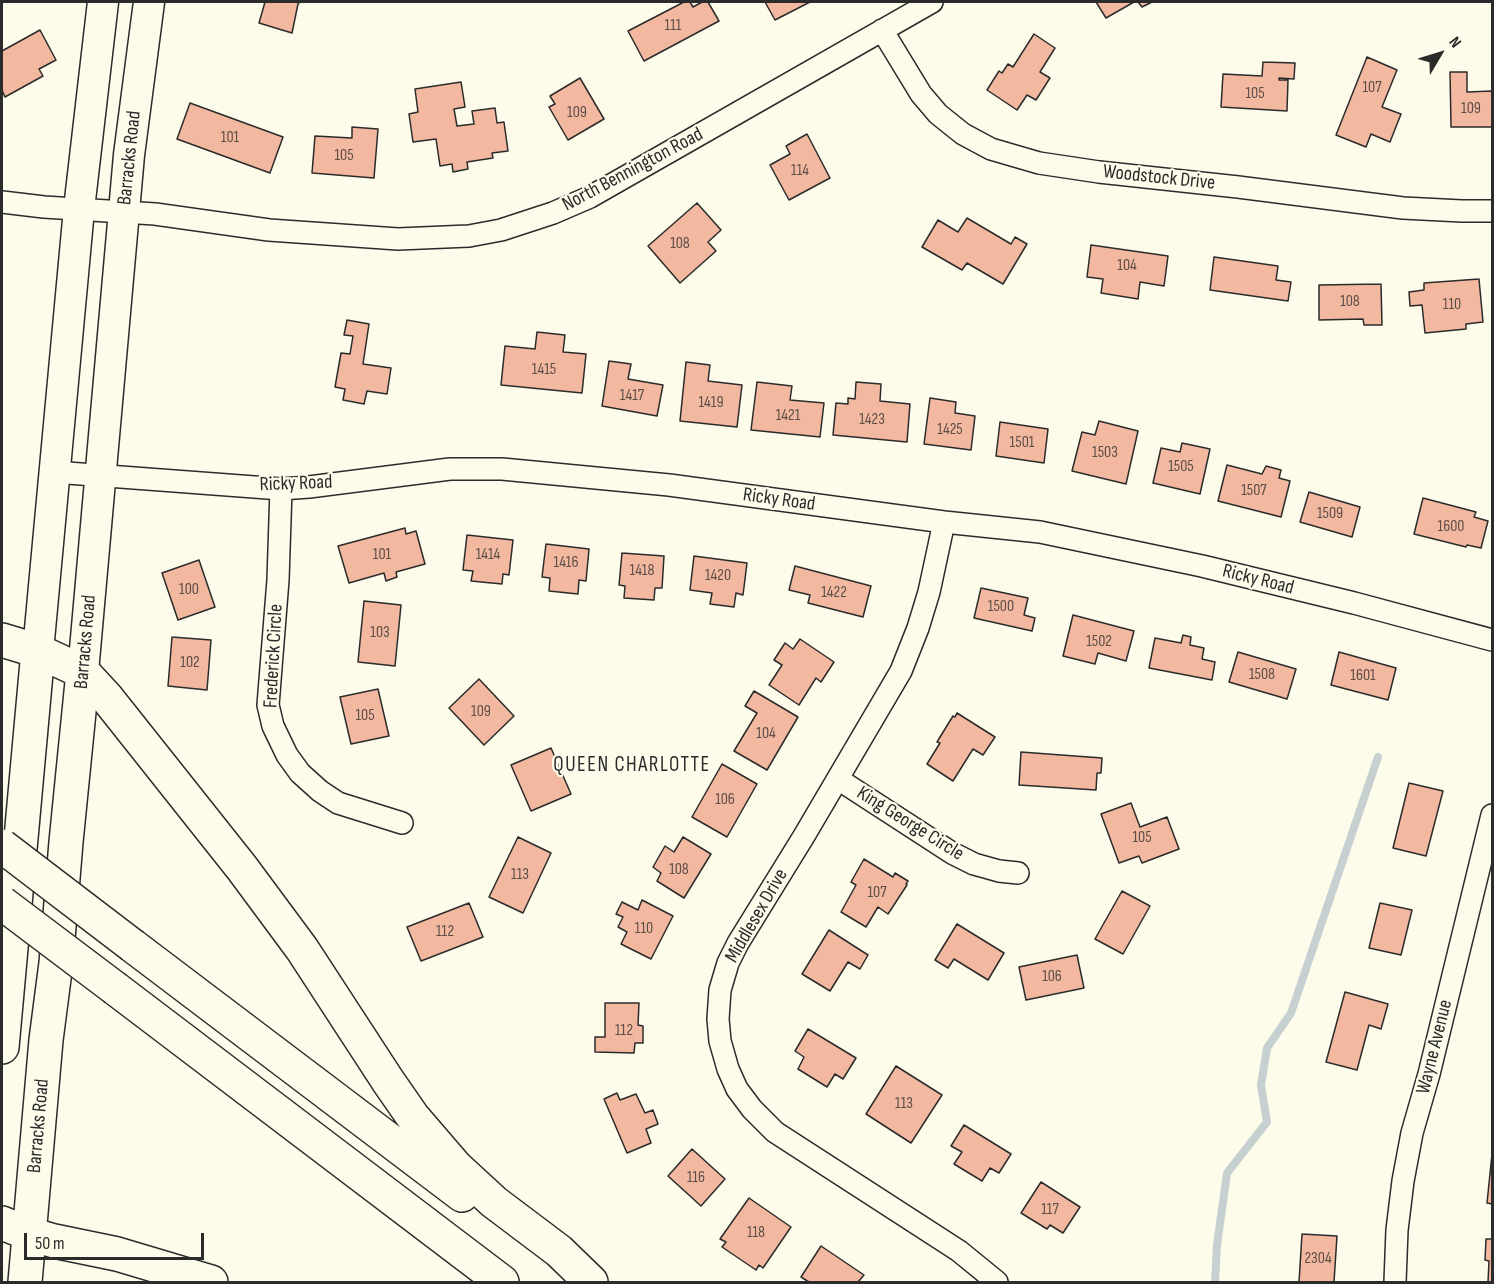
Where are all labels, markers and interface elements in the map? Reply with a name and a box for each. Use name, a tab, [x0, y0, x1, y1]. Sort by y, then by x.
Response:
house number: 111	[665, 16, 681, 36]
north arrow	[1410, 24, 1470, 84]
text: N	[1444, 33, 1465, 52]
house number: 107	[1362, 78, 1382, 98]
house number: 105	[1245, 84, 1265, 104]
house number: 109	[1461, 99, 1481, 119]
house number: 109	[567, 103, 587, 123]
street label: Barracks Road	[113, 110, 147, 206]
street label: North Bennington Road	[559, 123, 707, 217]
house number: 101	[221, 128, 239, 148]
house number: 105	[334, 146, 354, 166]
street label: Woodstock Drive	[1102, 160, 1216, 196]
house number: 114	[791, 161, 809, 181]
house number: 108	[670, 234, 690, 254]
house number: 104	[1117, 256, 1137, 276]
house number: 108	[1340, 292, 1360, 312]
house number: 110	[1443, 295, 1461, 315]
house number: 1415	[532, 360, 556, 380]
house number: 1417	[620, 386, 644, 406]
house number: 1419	[698, 393, 724, 413]
house number: 1421	[776, 406, 800, 426]
house number: 1423	[859, 410, 885, 430]
house number: 1425	[937, 420, 963, 440]
house number: 1501	[1010, 433, 1034, 453]
house number: 1503	[1092, 443, 1118, 463]
house number: 1505	[1168, 457, 1194, 477]
street label: Ricky Road	[259, 471, 333, 497]
house number: 1507	[1241, 481, 1267, 501]
street label: Ricky Road	[741, 483, 817, 517]
house number: 1509	[1317, 504, 1343, 524]
house number: 1600	[1438, 517, 1464, 537]
house number: 101	[373, 545, 391, 565]
house number: 1414	[476, 545, 500, 565]
house number: 1416	[554, 553, 578, 573]
street label: Ricky Road	[1220, 560, 1296, 600]
house number: 1418	[630, 561, 654, 581]
house number: 1420	[705, 566, 731, 586]
house number: 100	[179, 580, 199, 600]
house number: 1422	[821, 583, 847, 603]
street label: Barracks Road	[70, 594, 102, 690]
house number: 1500	[988, 597, 1014, 617]
street label: Frederick Circle	[259, 603, 289, 709]
house number: 103	[370, 623, 390, 643]
house number: 1502	[1086, 632, 1112, 652]
house number: 102	[180, 653, 200, 673]
house number: 1508	[1249, 665, 1275, 685]
house number: 1601	[1350, 666, 1376, 686]
house number: 109	[471, 702, 491, 722]
house number: 105	[355, 706, 375, 726]
house number: 104	[756, 724, 776, 744]
district label: QUEEN CHARLOTTE	[553, 753, 711, 779]
street label: King George Circle	[852, 782, 968, 866]
house number: 106	[715, 790, 735, 810]
house number: 105	[1132, 828, 1152, 848]
house number: 108	[669, 860, 689, 880]
house number: 113	[511, 865, 529, 885]
street label: Middlesex Drive	[720, 865, 794, 967]
house number: 107	[867, 883, 887, 903]
house number: 110	[635, 919, 653, 939]
house number: 112	[436, 922, 454, 942]
house number: 106	[1042, 967, 1062, 987]
street label: Wayne Avenue	[1412, 997, 1458, 1097]
house number: 112	[615, 1021, 633, 1041]
street label: Barracks Road	[23, 1078, 55, 1174]
house number: 113	[895, 1094, 913, 1114]
house number: 116	[687, 1168, 705, 1188]
house number: 117	[1041, 1200, 1059, 1220]
scale bar	[27, 1221, 207, 1259]
house number: 118	[747, 1223, 765, 1243]
text: 50 m	[35, 1233, 65, 1254]
house number: 2304	[1304, 1249, 1332, 1269]

